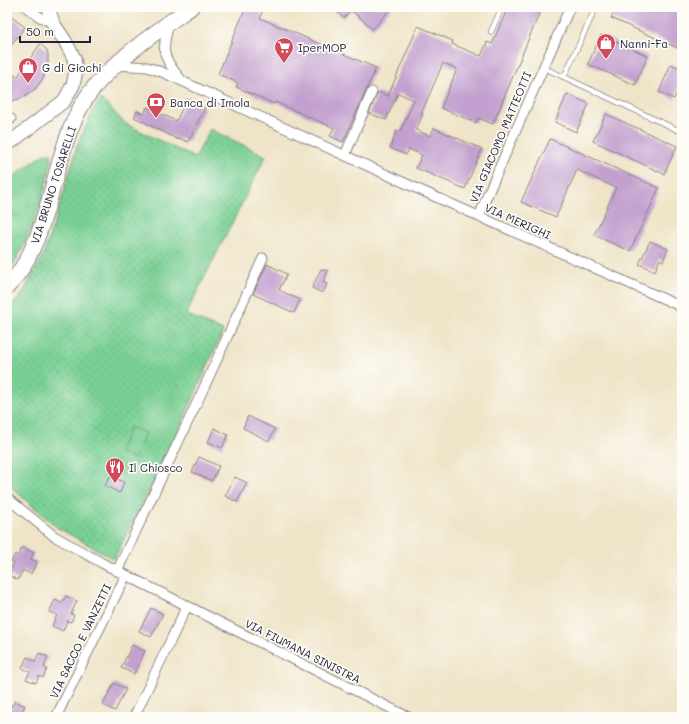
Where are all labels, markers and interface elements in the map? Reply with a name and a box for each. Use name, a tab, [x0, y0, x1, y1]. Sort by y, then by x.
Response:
scale bar	[20, 18, 90, 44]
text: 50 m	[26, 23, 54, 39]
shop icon: Nanni-Fa	[595, 32, 617, 60]
supermarket icon: IperMOP	[273, 36, 295, 64]
place label: Nanni-Fa	[620, 36, 668, 51]
place label: IperMOP	[298, 40, 346, 55]
shop icon: G di Giochi	[17, 56, 39, 84]
place label: G di Giochi	[42, 60, 102, 75]
street label: VIA GIACOMO MATTEOTTI	[466, 69, 535, 205]
bank icon: Banca di Imola	[145, 91, 167, 119]
place label: Banca di Imola	[170, 95, 250, 110]
street label: VIA BRUNO TOSARELLI	[27, 124, 79, 246]
street label: VIA MERIGHI	[483, 200, 554, 242]
restaurant icon: Il Chiosco	[104, 456, 126, 484]
place label: Il Chiosco	[129, 460, 183, 475]
street label: VIA SACCO E VANZETTI	[46, 581, 114, 701]
street label: VIA FIUMANA SINISTRA	[243, 615, 363, 687]

